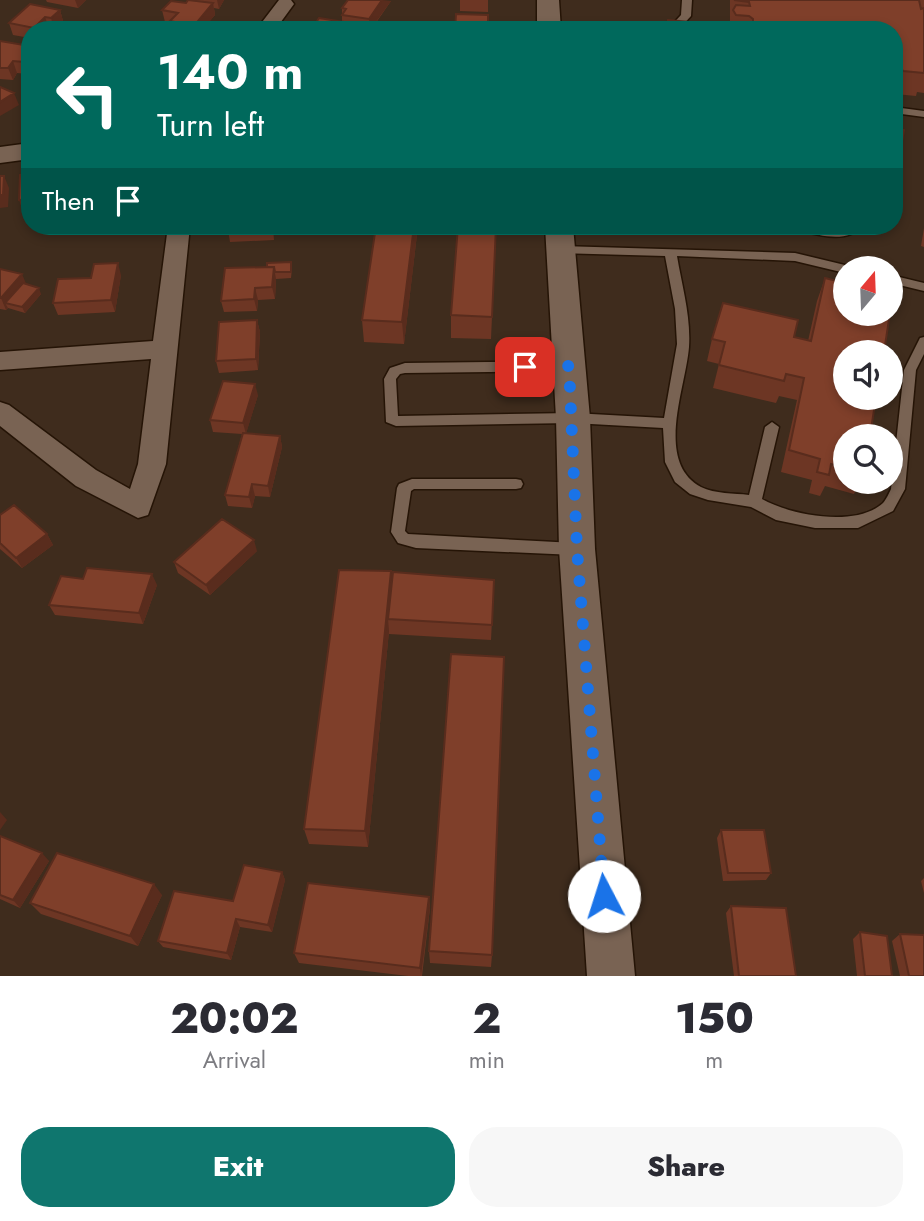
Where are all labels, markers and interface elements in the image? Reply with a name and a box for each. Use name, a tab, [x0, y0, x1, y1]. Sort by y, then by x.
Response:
text: 140 m	[157, 37, 303, 107]
icon: left	[42, 49, 133, 140]
text: Turn left	[157, 102, 264, 148]
text: Then	[42, 182, 95, 220]
icon: arrive	[109, 182, 147, 220]
north arrow	[833, 256, 903, 326]
map controls	[833, 256, 903, 494]
pin	[495, 337, 555, 397]
button: sound	[833, 340, 903, 410]
icon: arrive	[506, 348, 544, 386]
button: search	[833, 424, 903, 494]
position arrow	[567, 859, 641, 933]
text: 20:02	[170, 988, 299, 1049]
text: 2	[472, 988, 501, 1049]
text: 150	[675, 988, 754, 1049]
text: Arrival	[203, 1043, 266, 1077]
text: min	[469, 1043, 505, 1077]
text: m	[705, 1043, 723, 1077]
button: Exit	[21, 1127, 455, 1207]
button: Share	[469, 1127, 903, 1207]

